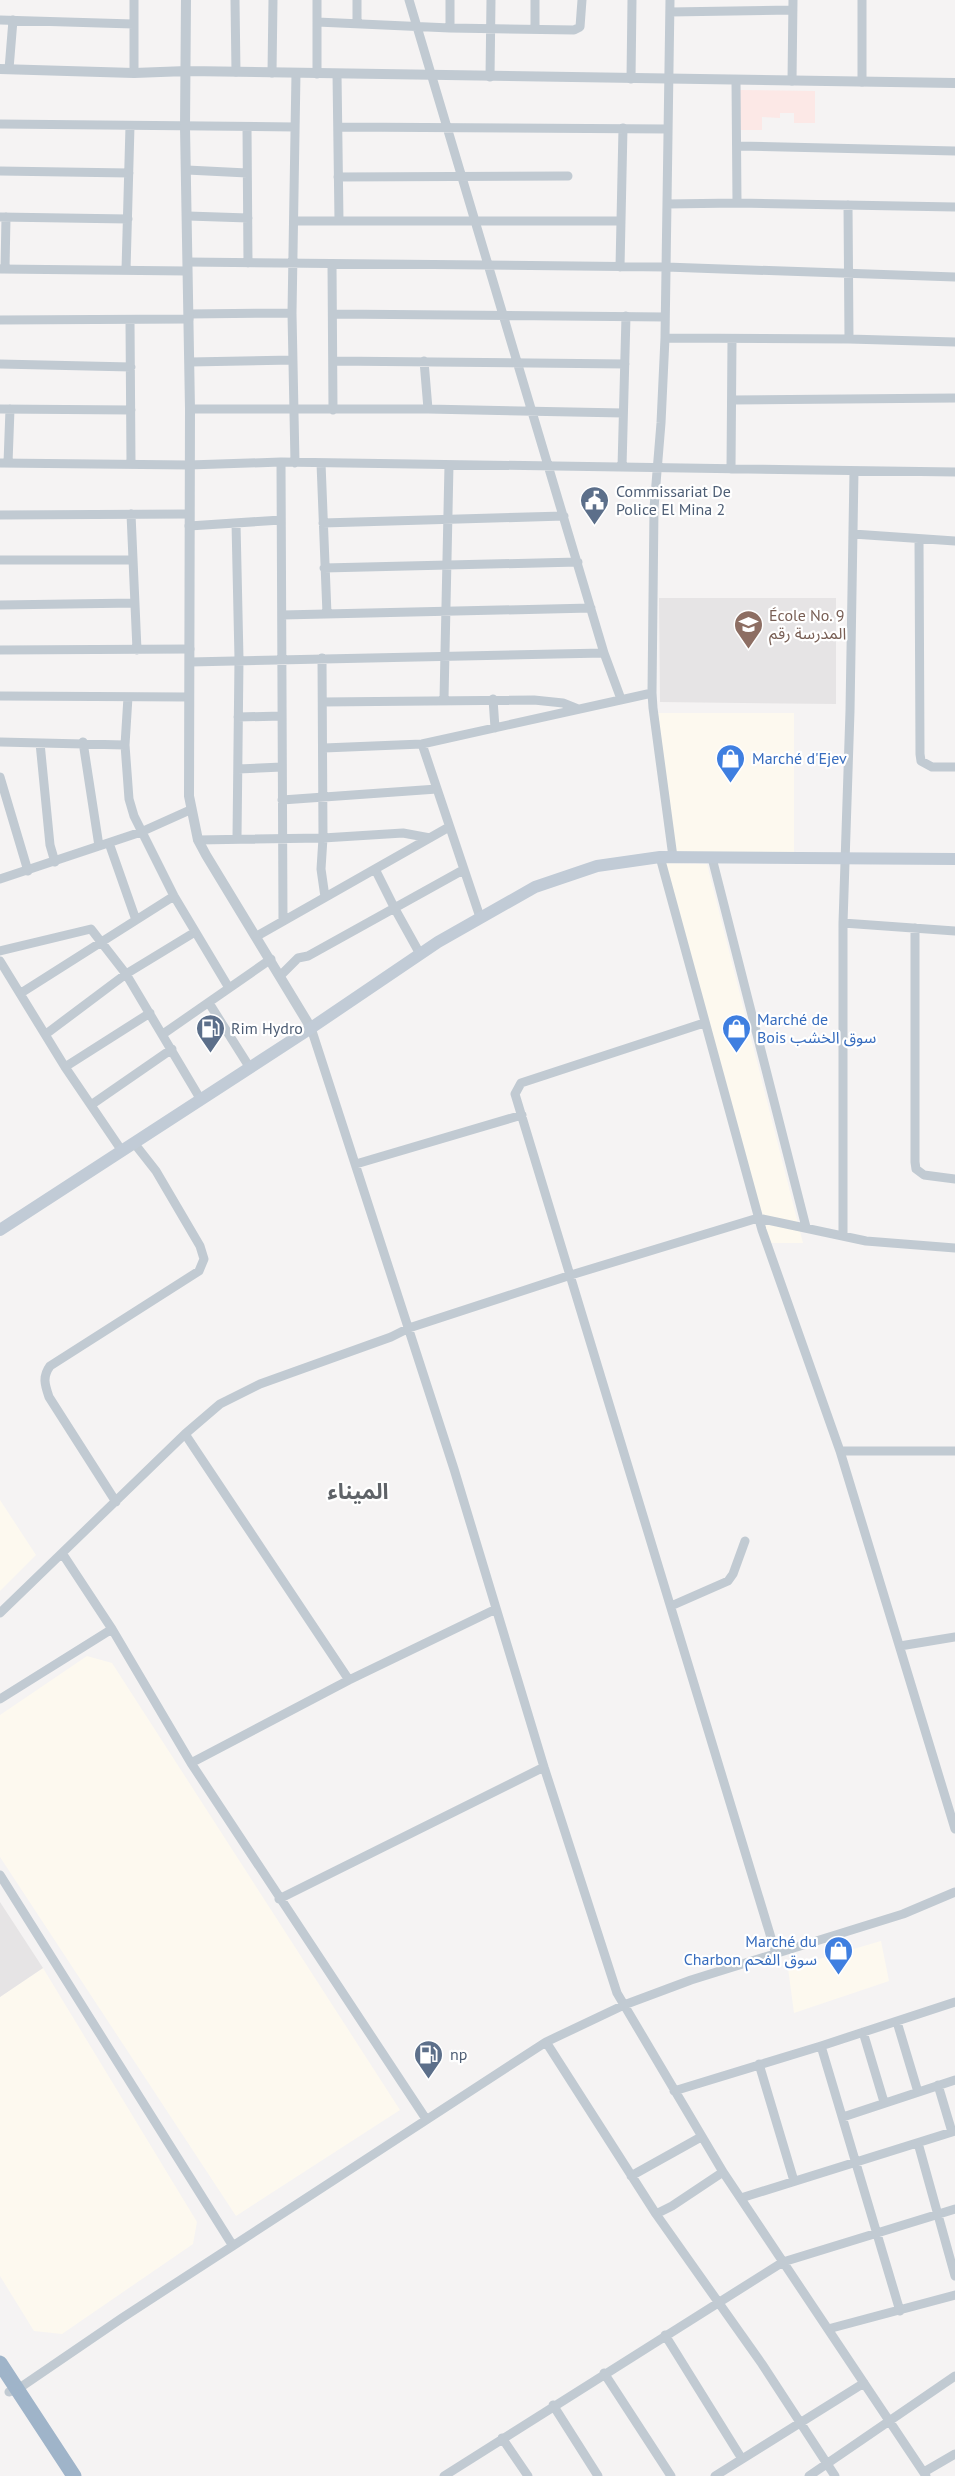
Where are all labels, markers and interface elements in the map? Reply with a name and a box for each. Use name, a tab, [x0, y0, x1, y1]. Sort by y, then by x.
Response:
place label: Commissariat De Police El Mina 2	[616, 481, 731, 519]
public building icon: Commissariat De Police El Mina 2	[579, 484, 611, 526]
place label: École No. 9 المدرسة رقم	[769, 605, 846, 646]
school or university icon: École No. 9 المدرسة رقم	[732, 608, 764, 650]
shop icon: Marché d'Ejev	[715, 742, 747, 784]
place label: Marché d'Ejev	[752, 748, 847, 768]
place label: Marché de Bois سوق الخشب	[757, 1009, 876, 1047]
fuel station icon: Rim Hydro	[194, 1012, 226, 1054]
shop icon: Marché de Bois سوق الخشب	[720, 1012, 752, 1054]
place label: Rim Hydro	[231, 1018, 303, 1038]
district label: الميناء	[327, 1477, 389, 1505]
place label: Marché du Charbon سوق الفحم	[684, 1931, 817, 1972]
shop icon: Marché du Charbon سوق الفحم	[822, 1934, 854, 1976]
fuel station icon: np	[413, 2038, 445, 2080]
place label: np	[450, 2044, 467, 2064]

